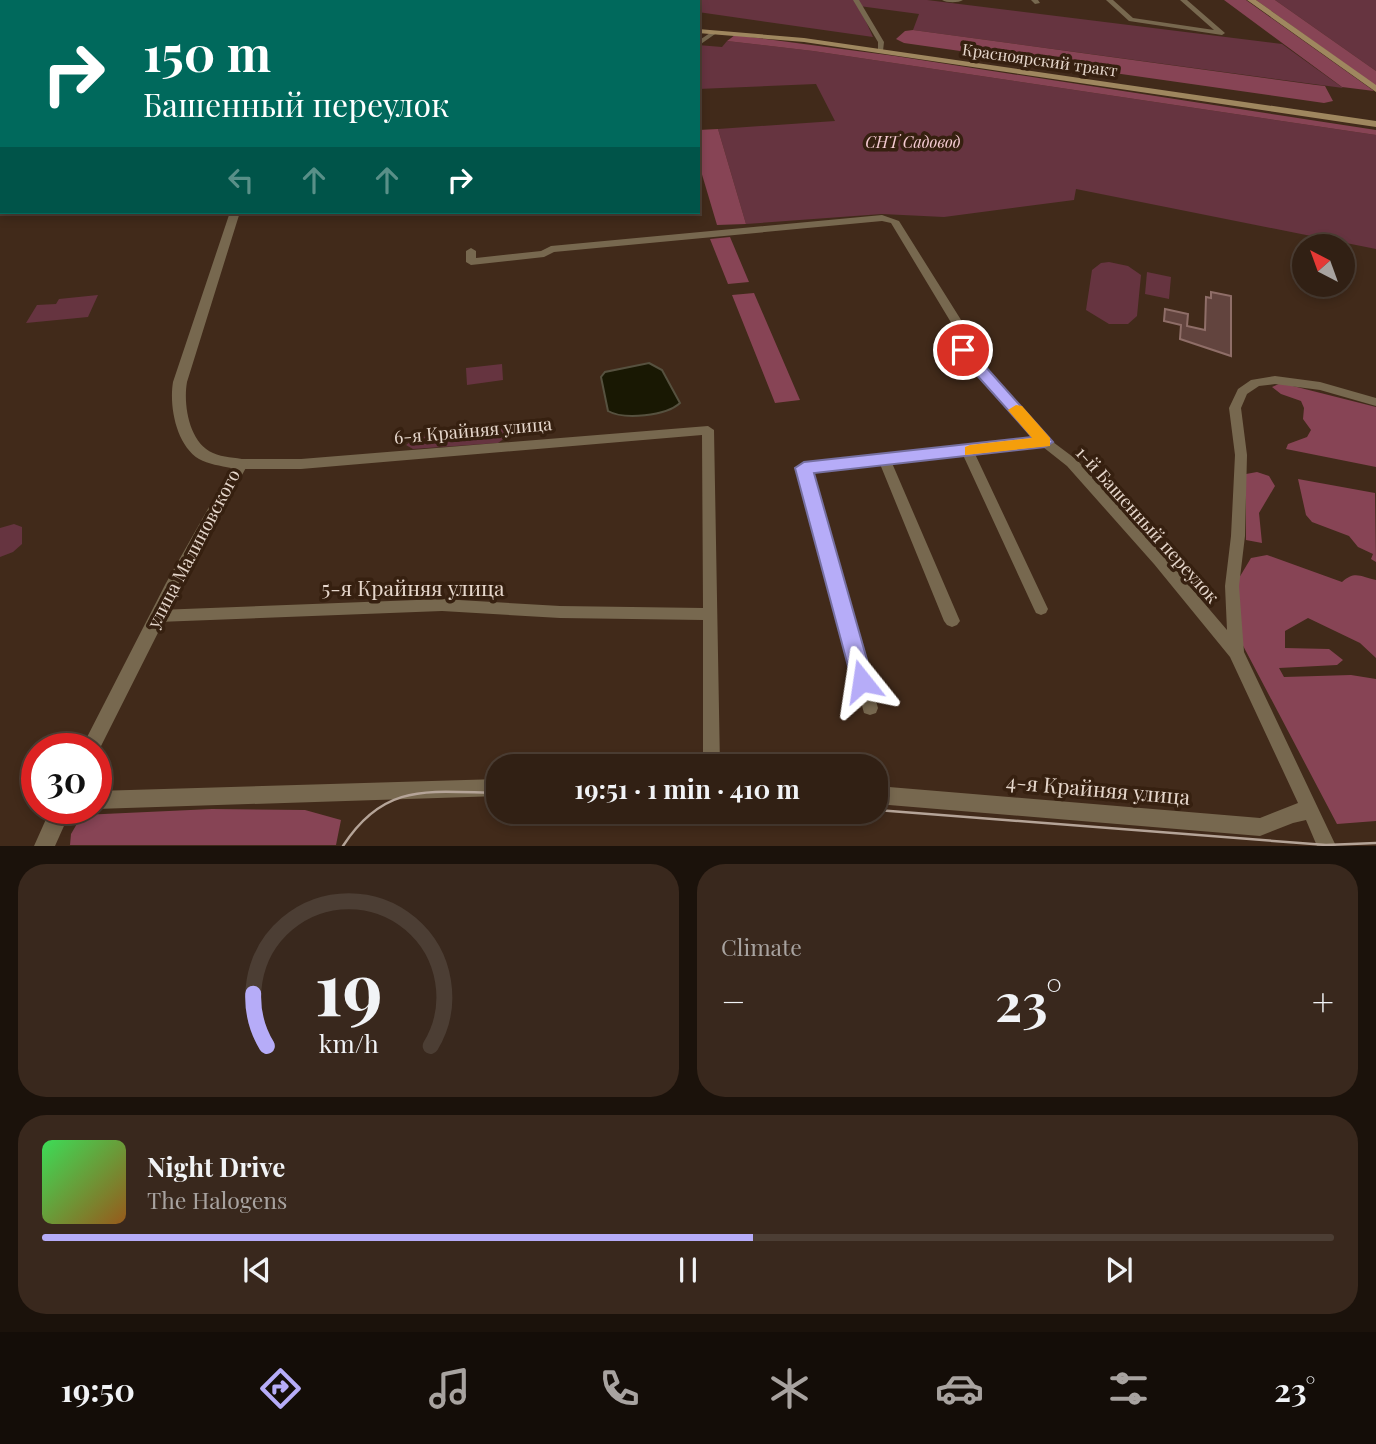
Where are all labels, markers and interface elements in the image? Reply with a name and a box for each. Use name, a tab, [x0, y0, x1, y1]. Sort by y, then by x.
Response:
text: 150 m	[143, 19, 271, 84]
icon: right	[28, 28, 119, 119]
street label: Красноярский тракт	[961, 38, 1119, 81]
text: Башенный переулок	[143, 82, 449, 125]
park label: СНТ Садовод	[865, 131, 961, 152]
icon: left	[222, 161, 260, 199]
icon: ahead	[295, 161, 333, 199]
icon: ahead	[368, 161, 406, 199]
icon: right	[441, 161, 479, 199]
north arrow	[1292, 234, 1354, 298]
map controls	[1292, 234, 1355, 297]
pin	[933, 320, 993, 380]
icon: arrive	[944, 331, 982, 369]
street label: 6-я Крайняя улица	[393, 411, 553, 449]
street label: 1-й Башенный переулок	[1071, 441, 1225, 608]
street label: улица Малиновского	[141, 465, 245, 633]
street label: 5-я Крайняя улица	[322, 573, 505, 601]
position arrow	[825, 644, 899, 718]
speed limit sign: 30	[21, 733, 112, 824]
street label: 4-я Крайняя улица	[1005, 766, 1192, 810]
text: 19:51 · 1 min · 410 m	[574, 771, 800, 806]
text: Climate	[721, 931, 802, 962]
text: 19	[314, 938, 383, 1035]
text: 23°	[995, 966, 1062, 1035]
text: −	[721, 975, 746, 1026]
text: +	[1312, 975, 1334, 1026]
text: km/h	[319, 1026, 379, 1059]
text: Night Drive	[147, 1149, 285, 1184]
text: The Halogens	[147, 1184, 287, 1215]
icon: previous	[238, 1251, 276, 1289]
icon: pause	[669, 1251, 707, 1289]
icon: next	[1100, 1251, 1138, 1289]
icon: directions	[256, 1364, 305, 1413]
icon: music	[425, 1364, 474, 1413]
icon: phone	[595, 1364, 644, 1413]
icon: climate	[765, 1364, 814, 1413]
icon: car	[935, 1364, 984, 1413]
icon: filters	[1104, 1364, 1153, 1413]
text: 19:50	[60, 1367, 135, 1410]
text: 23°	[1274, 1367, 1316, 1410]

